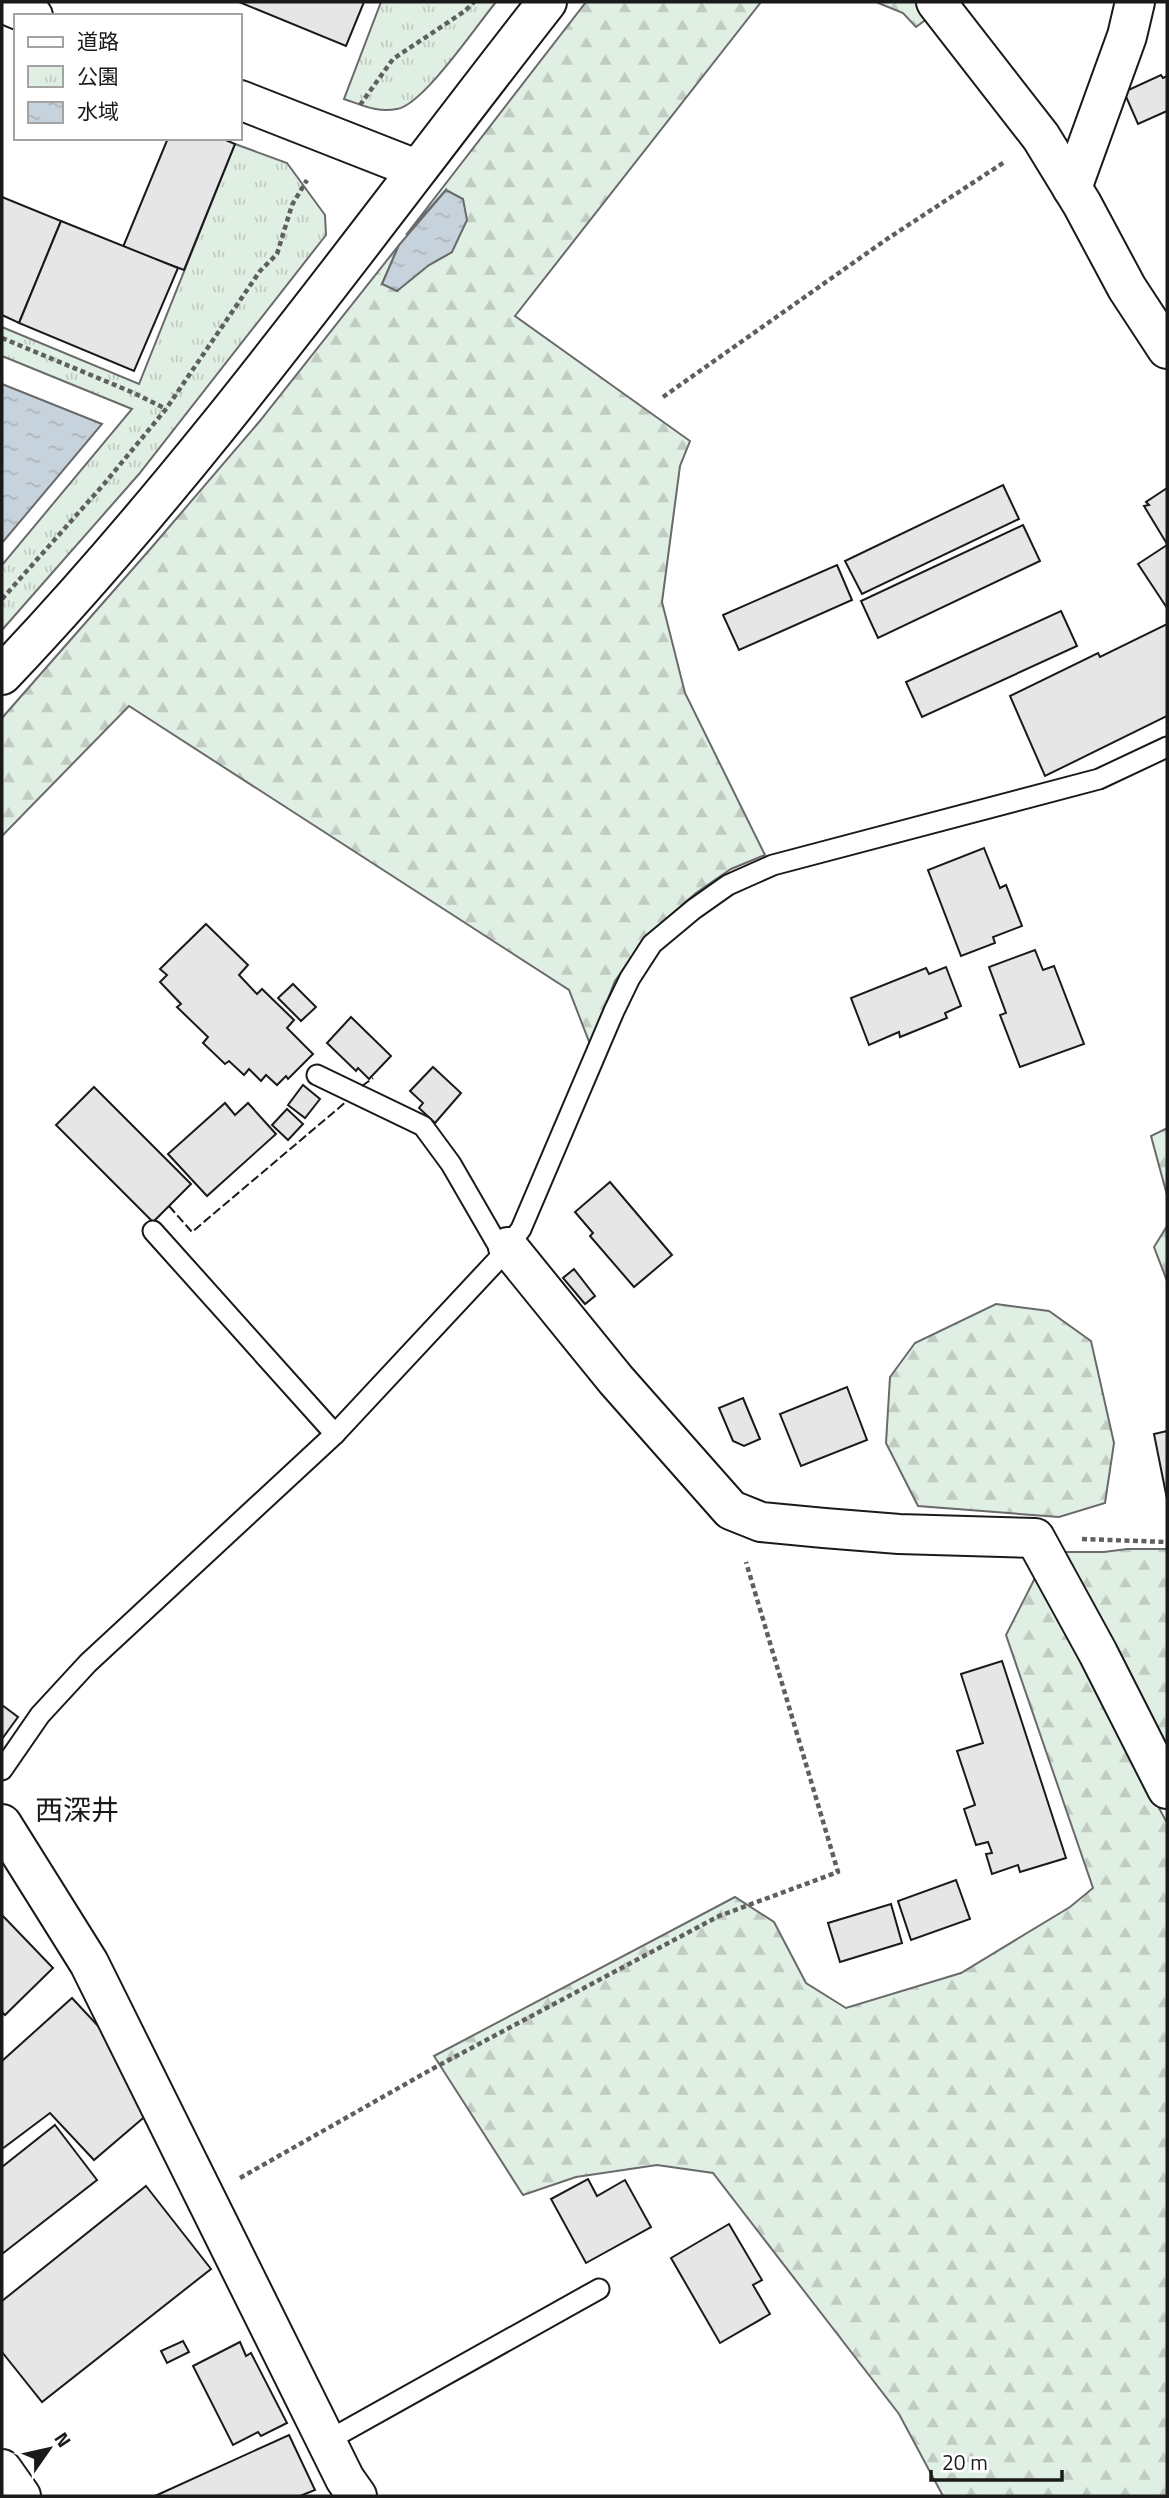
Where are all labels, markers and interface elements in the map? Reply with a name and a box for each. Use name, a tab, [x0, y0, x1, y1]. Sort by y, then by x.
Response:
legend	[14, 14, 242, 140]
text: 道路	[77, 25, 119, 57]
text: 公園	[77, 60, 119, 92]
text: 水域	[77, 95, 119, 127]
district label: 西深井	[35, 1788, 119, 1831]
north arrow	[14, 2414, 84, 2484]
text: N	[48, 2426, 79, 2453]
scale bar	[931, 2438, 1062, 2482]
text: 20 m	[942, 2446, 988, 2478]

